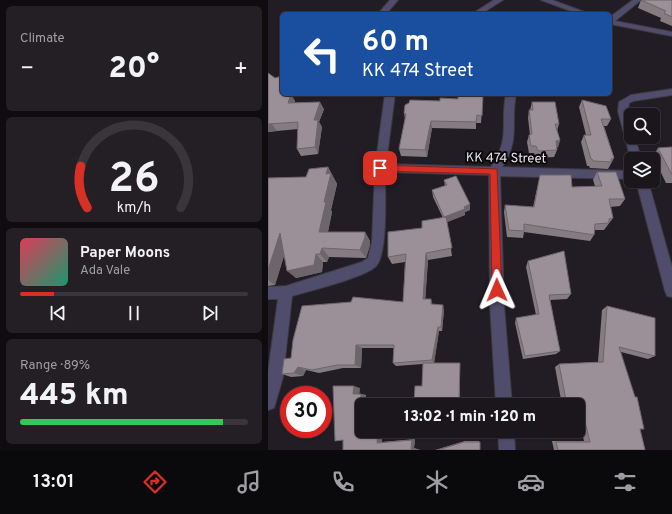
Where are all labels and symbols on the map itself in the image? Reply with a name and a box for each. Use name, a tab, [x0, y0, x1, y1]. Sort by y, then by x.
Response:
street label: KK 474 Street	[466, 150, 546, 168]
pin	[363, 151, 397, 185]
position arrow	[476, 269, 518, 311]
speed limit sign: 30	[280, 386, 332, 438]

